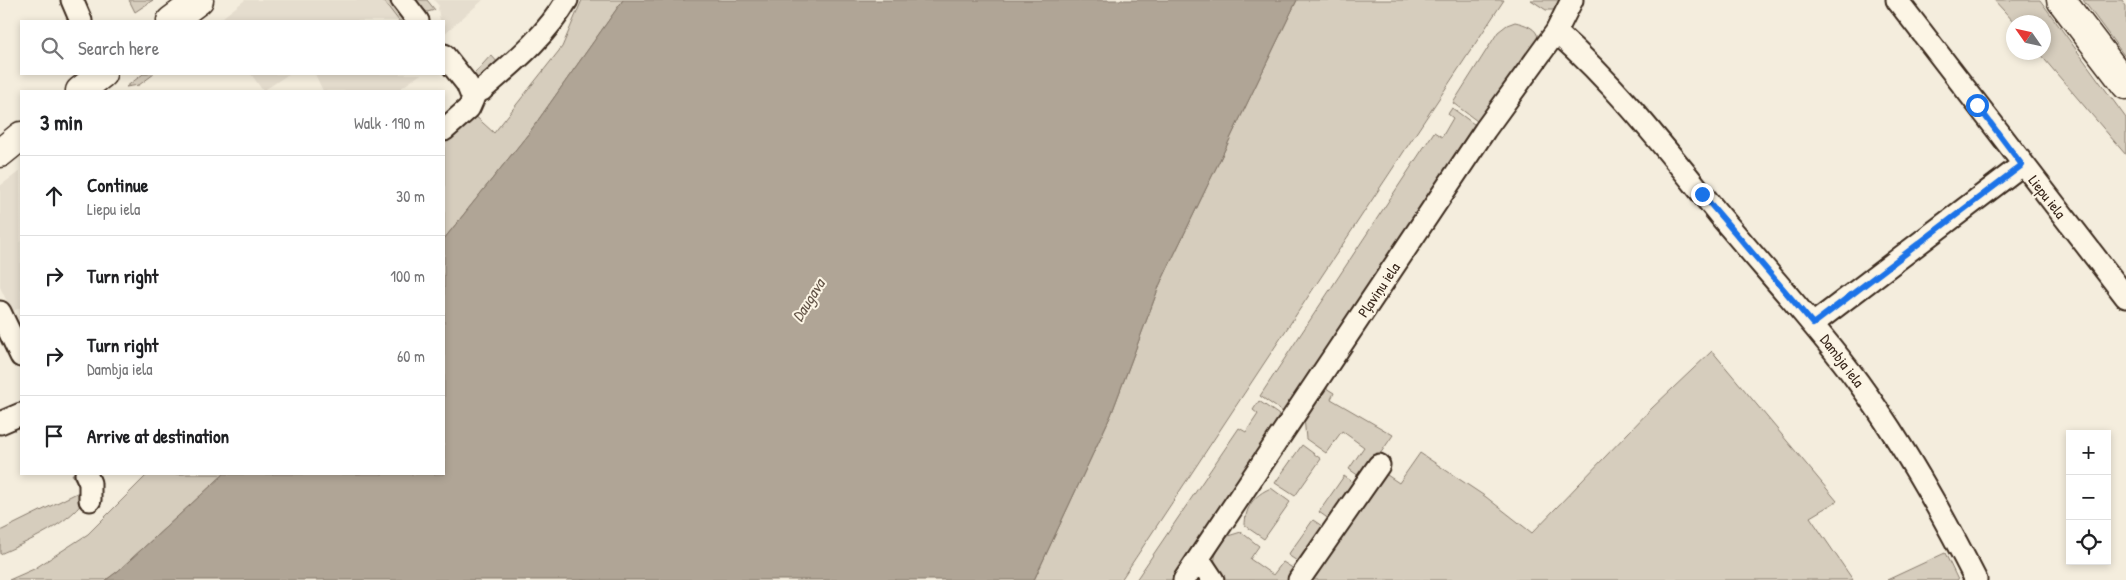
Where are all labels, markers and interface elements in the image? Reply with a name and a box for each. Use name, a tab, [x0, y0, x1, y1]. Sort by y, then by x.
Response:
north arrow	[2006, 15, 2051, 60]
search box	[20, 20, 445, 75]
icon: search	[38, 34, 66, 62]
text: Search here	[78, 35, 159, 61]
route start	[1966, 94, 1989, 117]
text: 3 min	[40, 108, 83, 137]
text: Walk · 190 m	[354, 112, 425, 134]
street label: Liepu iela	[2024, 171, 2071, 223]
text: Continue	[87, 172, 148, 198]
icon: ahead	[40, 182, 68, 210]
route end	[1691, 183, 1714, 206]
text: 30 m	[396, 185, 425, 207]
text: Liepu iela	[87, 198, 140, 220]
street label: Pļaviņu iela	[1353, 258, 1405, 321]
icon: right	[40, 262, 68, 290]
text: Turn right	[87, 263, 158, 289]
text: 100 m	[390, 265, 425, 287]
water label: Daugava	[786, 273, 831, 325]
street label: Dambja iela	[1816, 330, 1869, 392]
text: Turn right	[87, 332, 158, 358]
icon: right	[40, 342, 68, 370]
text: 60 m	[397, 345, 425, 367]
text: Dambja iela	[87, 358, 153, 380]
icon: arrive	[40, 422, 68, 450]
text: Arrive at destination	[87, 423, 229, 449]
map controls	[2066, 430, 2111, 565]
button: +	[2066, 430, 2111, 475]
button: −	[2066, 475, 2111, 520]
button: locate	[2066, 520, 2111, 565]

